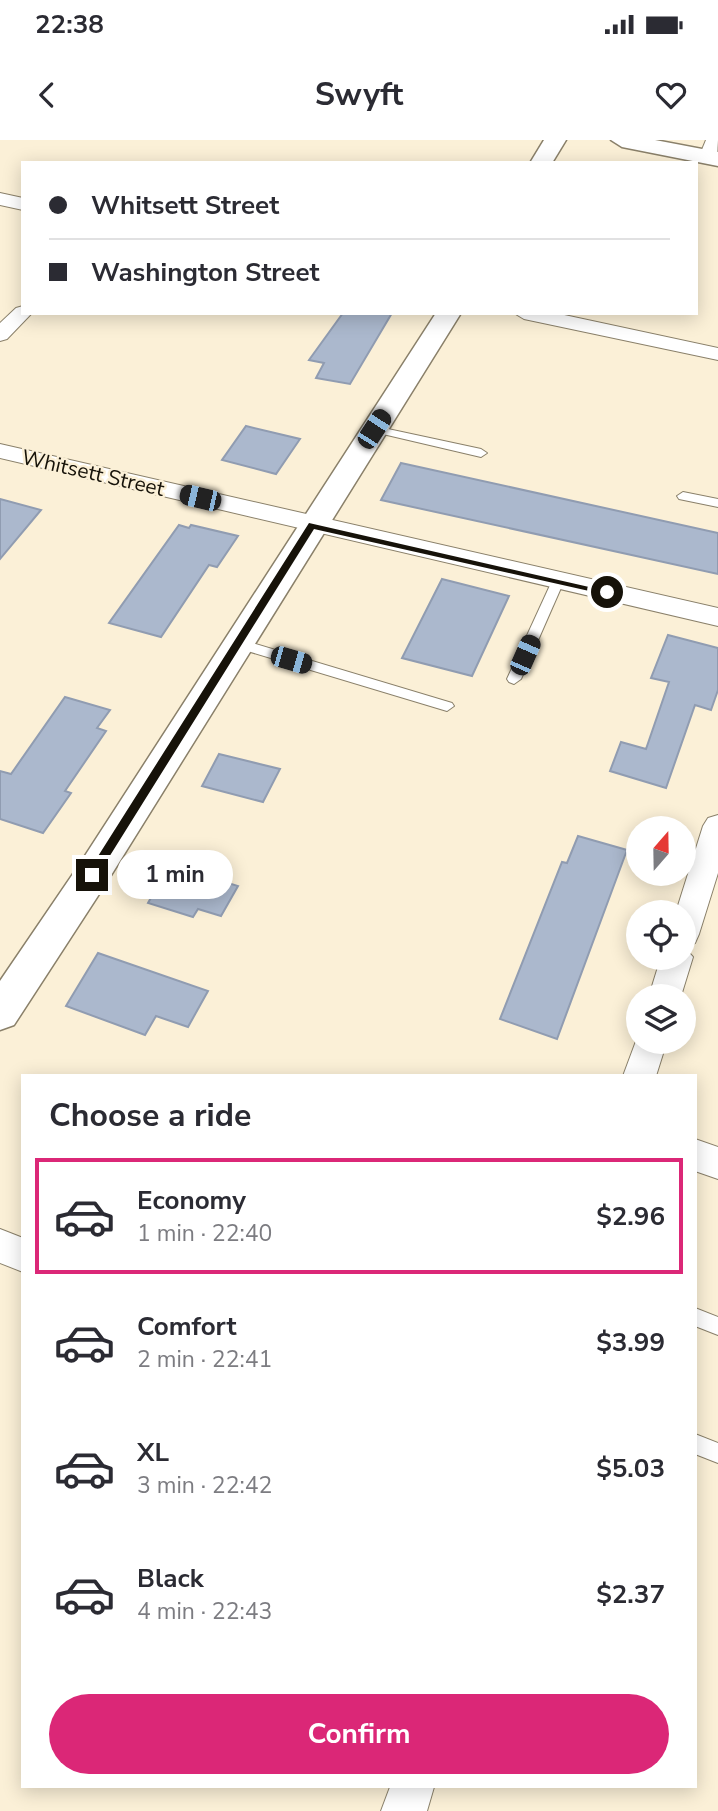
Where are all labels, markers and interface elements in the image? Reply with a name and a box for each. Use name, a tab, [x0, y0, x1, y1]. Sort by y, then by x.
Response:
text: 22:38	[35, 7, 104, 42]
text: Swyft	[315, 73, 403, 116]
icon: back	[28, 76, 66, 114]
icon: heart	[652, 76, 690, 114]
text: Whitsett Street	[91, 188, 279, 223]
text: Washington Street	[91, 255, 319, 290]
car	[354, 406, 395, 452]
street label: Whitsett Street	[19, 443, 168, 503]
car	[178, 483, 223, 513]
route start	[591, 576, 623, 608]
car	[507, 632, 544, 678]
car	[268, 644, 315, 676]
north arrow	[626, 816, 696, 886]
map controls	[626, 816, 696, 1054]
callout: 1 min	[116, 850, 232, 900]
route end	[76, 859, 108, 891]
text: 1 min	[145, 859, 205, 890]
button: locate	[626, 900, 696, 970]
button: layers	[626, 984, 696, 1054]
text: Choose a ride	[49, 1094, 251, 1137]
text: Economy	[137, 1183, 246, 1218]
icon: car	[53, 1185, 116, 1248]
text: $2.96	[596, 1199, 665, 1234]
text: 1 min · 22:40	[137, 1218, 272, 1249]
text: Comfort	[137, 1309, 237, 1344]
icon: car	[53, 1311, 116, 1374]
text: $3.99	[596, 1325, 665, 1360]
text: 2 min · 22:41	[137, 1344, 272, 1375]
text: XL	[137, 1435, 169, 1470]
icon: car	[53, 1437, 116, 1500]
text: $5.03	[596, 1451, 665, 1486]
text: 3 min · 22:42	[137, 1470, 272, 1501]
text: Black	[137, 1561, 204, 1596]
icon: car	[53, 1563, 116, 1626]
text: $2.37	[596, 1577, 665, 1612]
text: 4 min · 22:43	[137, 1596, 272, 1627]
button: Confirm	[49, 1694, 669, 1774]

